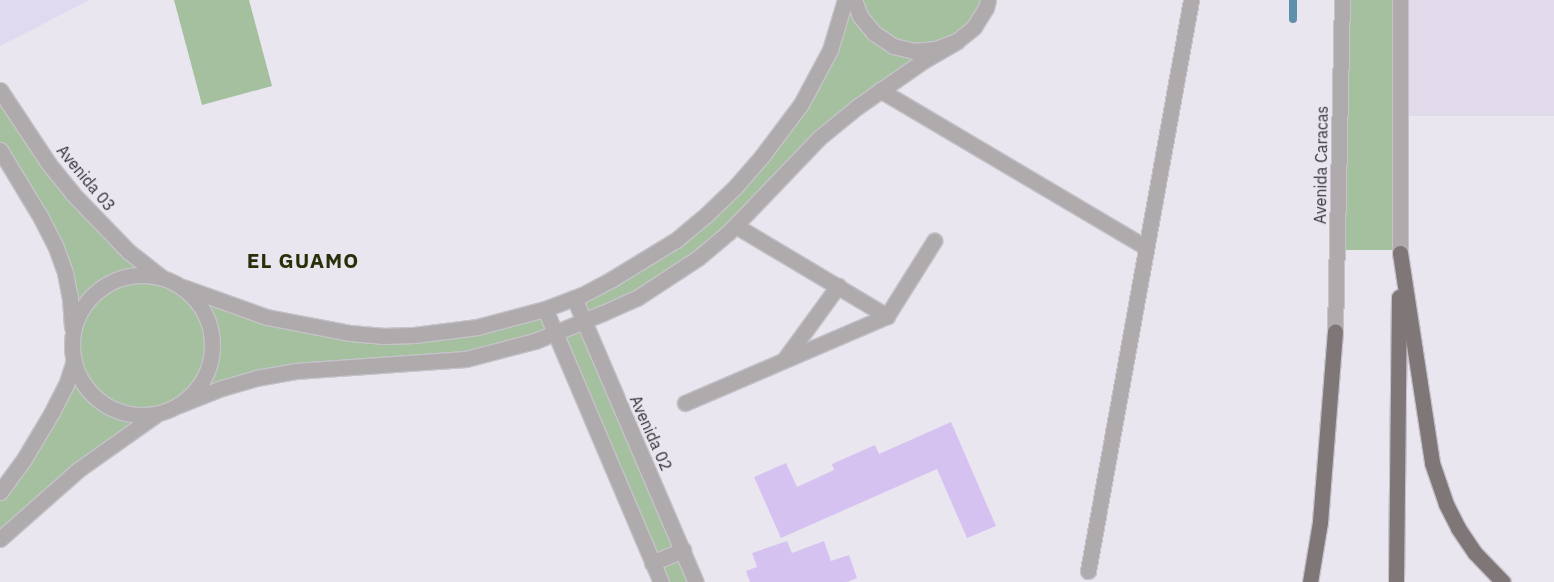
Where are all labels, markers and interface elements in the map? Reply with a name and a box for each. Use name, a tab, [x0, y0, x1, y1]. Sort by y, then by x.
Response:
street label: Avenida Caracas	[1310, 106, 1332, 224]
street label: Avenida 03	[53, 141, 119, 215]
district label: EL GUAMO	[246, 247, 360, 273]
street label: Avenida 02	[626, 392, 676, 474]

